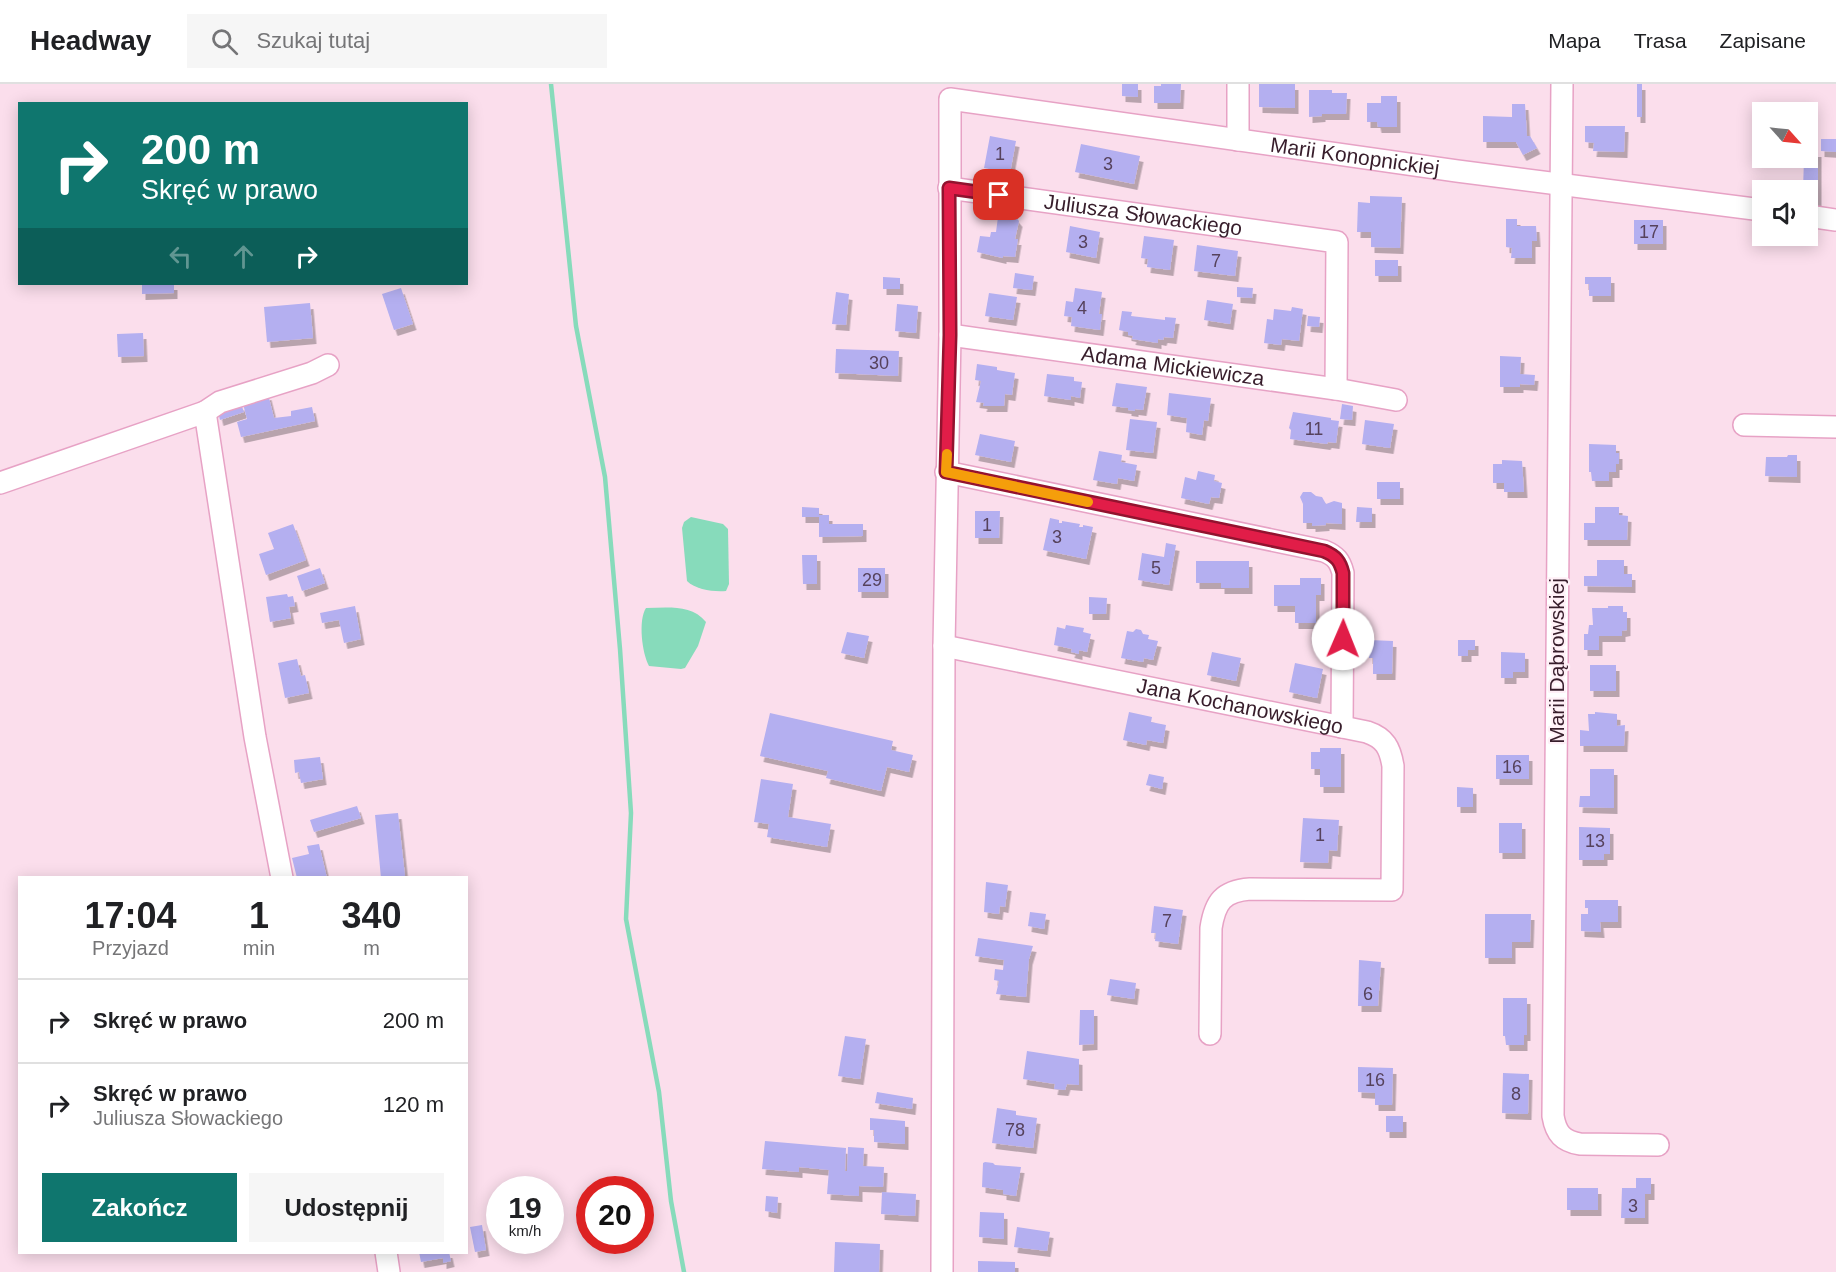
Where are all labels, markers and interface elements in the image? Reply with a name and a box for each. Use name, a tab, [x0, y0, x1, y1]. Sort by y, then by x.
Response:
search box	[187, 14, 607, 68]
text: Headway	[30, 25, 151, 56]
icon: search	[208, 25, 241, 58]
text: Szukaj tutaj	[256, 28, 370, 53]
text: Mapa	[1548, 29, 1601, 52]
text: Trasa	[1634, 29, 1687, 52]
text: Zapisane	[1720, 29, 1806, 52]
north arrow	[1752, 102, 1818, 168]
map controls	[1752, 102, 1818, 246]
icon: right	[42, 126, 120, 204]
text: 200 m	[141, 126, 260, 173]
street label: Marii Konopnickiej	[1269, 133, 1441, 179]
house number: 1	[995, 144, 1005, 164]
house number: 3	[1103, 154, 1113, 174]
pin	[973, 169, 1024, 220]
text: Skręć w prawo	[141, 175, 318, 205]
icon: arrive	[982, 178, 1015, 211]
button: sound	[1752, 180, 1818, 246]
street label: Juliusza Słowackiego	[1043, 189, 1244, 240]
house number: 17	[1639, 222, 1659, 242]
house number: 3	[1078, 232, 1088, 252]
icon: left	[164, 240, 197, 273]
icon: ahead	[227, 240, 260, 273]
icon: right	[290, 240, 323, 273]
house number: 7	[1211, 251, 1221, 271]
house number: 4	[1077, 298, 1087, 318]
street label: Adama Mickiewicza	[1080, 342, 1266, 390]
house number: 30	[869, 353, 889, 373]
house number: 11	[1305, 419, 1323, 439]
house number: 1	[982, 515, 992, 535]
house number: 3	[1052, 527, 1062, 547]
house number: 5	[1151, 558, 1161, 578]
house number: 29	[862, 570, 882, 590]
street label: Marii Dąbrowskiej	[1545, 578, 1568, 744]
position arrow	[1311, 607, 1375, 671]
street label: Jana Kochanowskiego	[1135, 673, 1345, 738]
house number: 16	[1502, 757, 1522, 777]
house number: 1	[1315, 825, 1325, 845]
house number: 13	[1585, 831, 1605, 851]
text: 17:04	[84, 895, 176, 936]
text: 1	[249, 895, 269, 936]
text: 340	[341, 895, 402, 936]
house number: 7	[1162, 911, 1172, 931]
text: Przyjazd	[92, 937, 169, 959]
text: min	[243, 937, 275, 959]
text: m	[363, 937, 380, 959]
house number: 6	[1363, 984, 1373, 1004]
icon: right	[42, 1005, 75, 1038]
text: Skręć w prawo	[93, 1008, 247, 1033]
text: 200 m	[383, 1008, 444, 1033]
house number: 16	[1365, 1070, 1385, 1090]
text: Skręć w prawo	[93, 1081, 247, 1106]
house number: 8	[1511, 1084, 1521, 1104]
icon: right	[42, 1089, 75, 1122]
text: 120 m	[383, 1092, 444, 1117]
text: Juliusza Słowackiego	[93, 1107, 283, 1129]
house number: 78	[1005, 1120, 1025, 1140]
button: Zakończ	[42, 1173, 237, 1242]
button: Udostępnij	[249, 1173, 444, 1242]
speed limit sign: 20	[576, 1176, 654, 1254]
text: 19	[508, 1191, 542, 1224]
house number: 3	[1628, 1196, 1638, 1216]
text: km/h	[509, 1222, 541, 1239]

